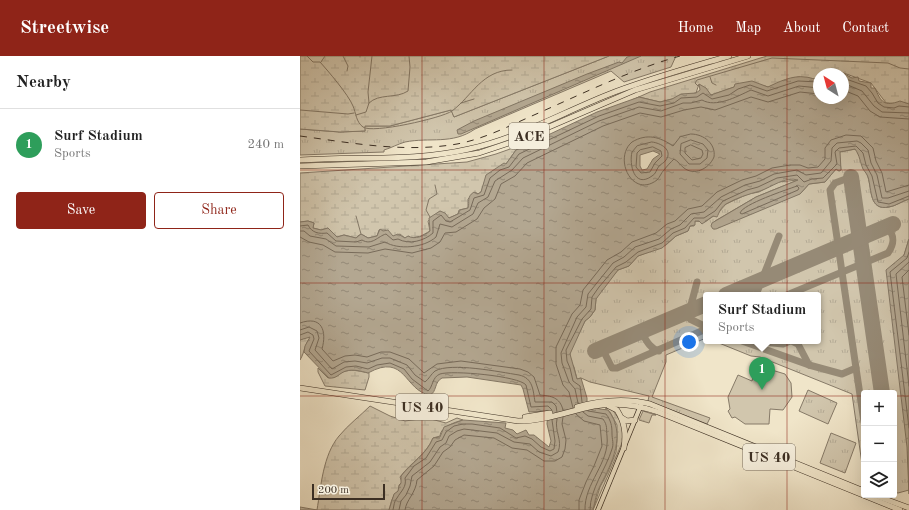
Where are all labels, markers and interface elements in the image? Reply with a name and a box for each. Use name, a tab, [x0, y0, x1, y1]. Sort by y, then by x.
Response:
text: Streetwise	[20, 19, 109, 38]
text: Home	[678, 21, 713, 35]
text: Map	[735, 21, 761, 35]
text: About	[783, 21, 820, 35]
text: Contact	[842, 21, 889, 35]
north arrow	[813, 68, 849, 104]
text: Nearby	[16, 74, 71, 91]
road number: ACE	[509, 123, 549, 149]
text: Surf Stadium	[54, 129, 143, 144]
text: 1	[25, 138, 33, 151]
text: 240 m	[247, 138, 284, 151]
text: Sports	[54, 147, 91, 160]
button: Save	[16, 192, 146, 229]
button: Share	[154, 192, 284, 229]
popup	[703, 292, 821, 344]
text: Surf Stadium	[718, 303, 806, 318]
text: Sports	[718, 321, 754, 334]
your location	[679, 332, 699, 352]
pin: 1	[749, 357, 775, 390]
map controls	[861, 390, 897, 498]
button: +	[861, 390, 897, 426]
road number: US 40	[396, 394, 448, 420]
button: −	[861, 426, 897, 462]
road number: US 40	[743, 444, 795, 470]
button: layers	[861, 462, 897, 498]
scale bar	[312, 482, 385, 501]
text: 200 m	[318, 485, 349, 496]

